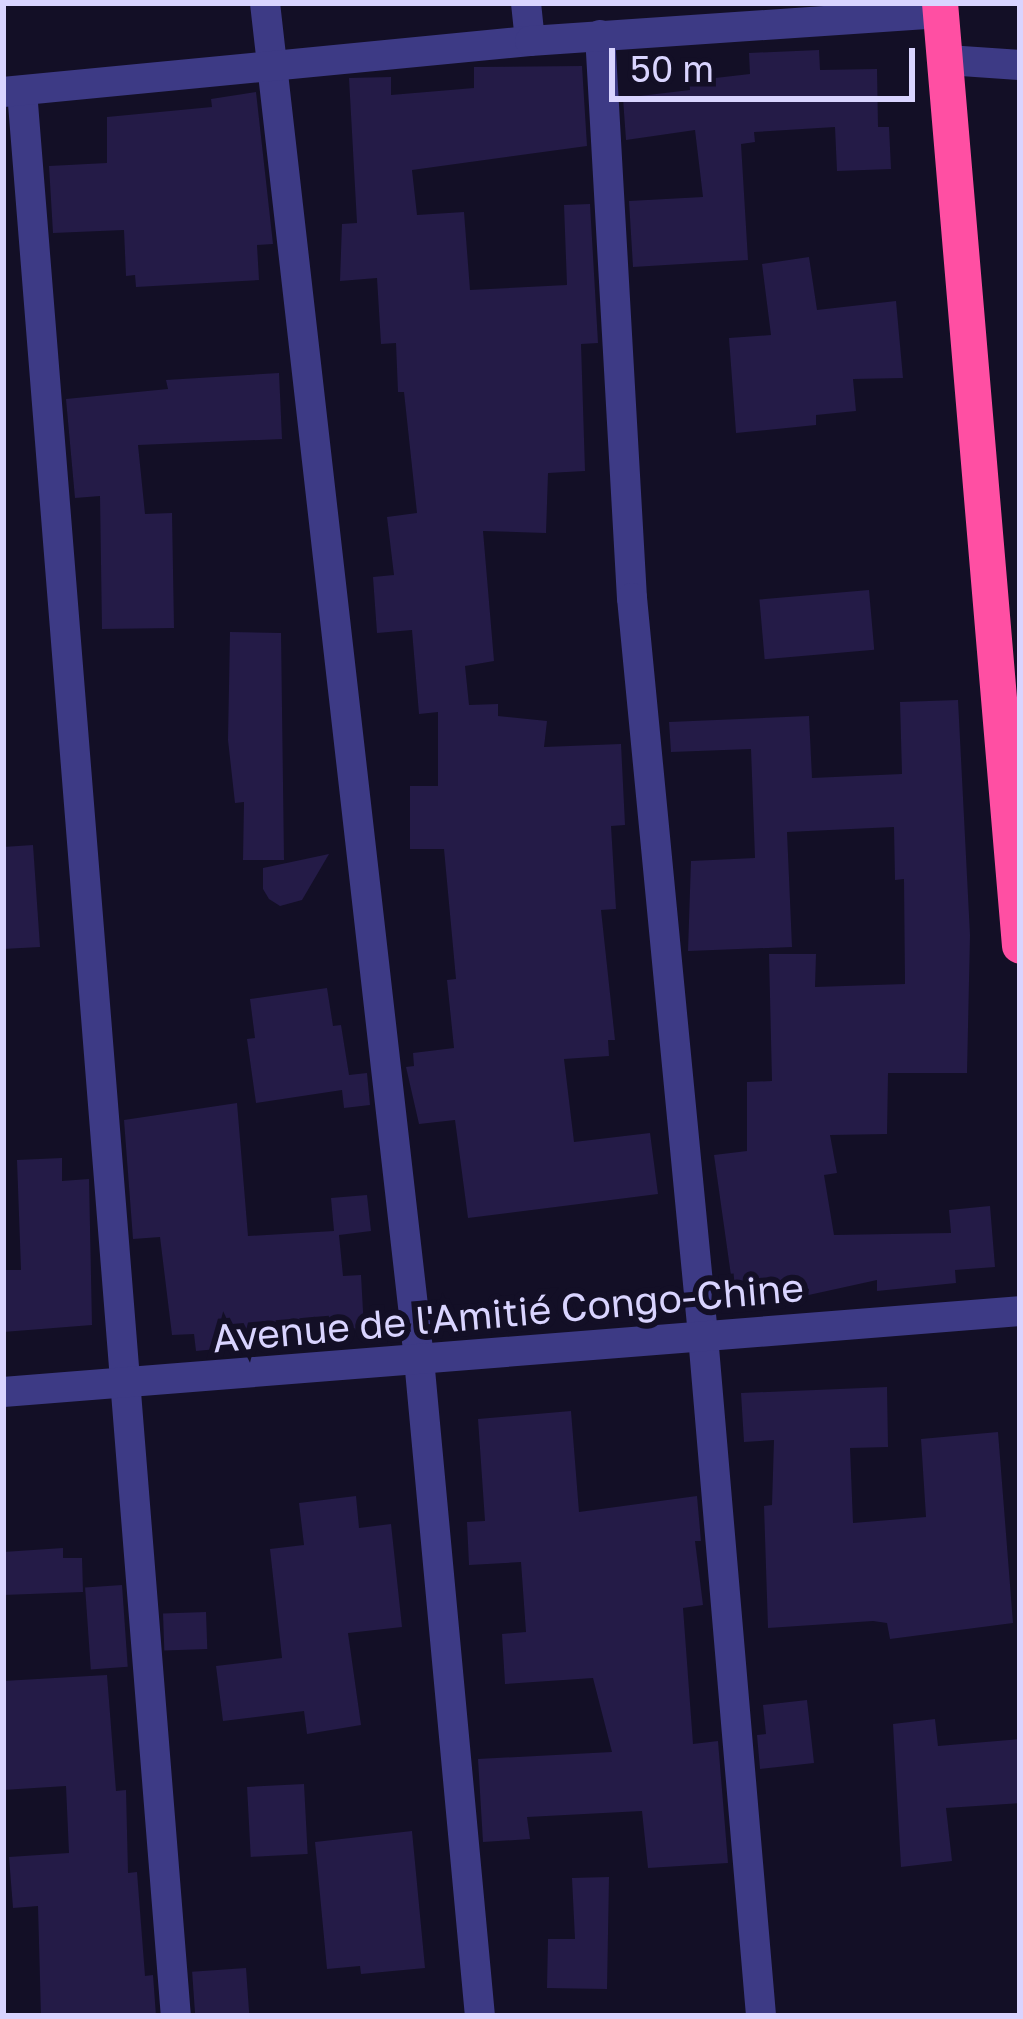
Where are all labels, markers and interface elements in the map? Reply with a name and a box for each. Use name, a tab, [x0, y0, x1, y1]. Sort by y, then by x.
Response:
scale bar	[615, 24, 921, 98]
text: 50 m	[630, 47, 714, 90]
street label: Avenue de l'Amitié Congo-Chine	[210, 1264, 806, 1362]

